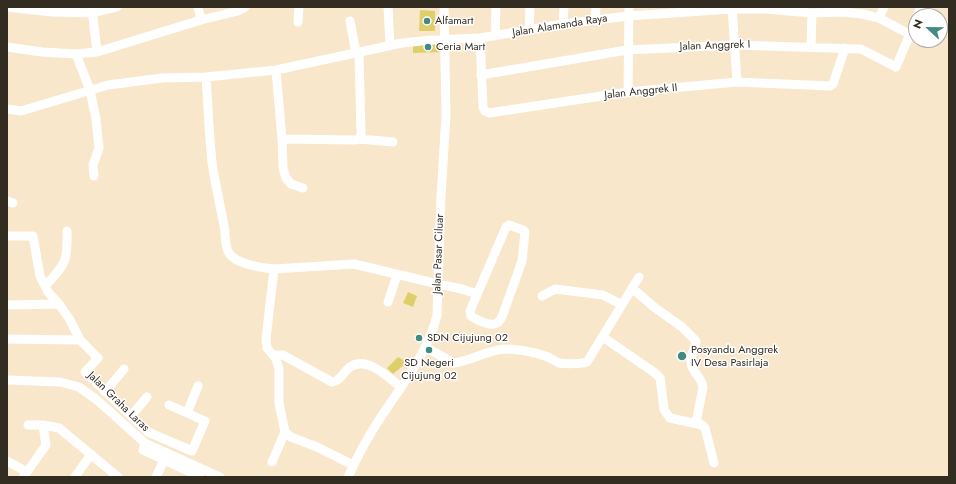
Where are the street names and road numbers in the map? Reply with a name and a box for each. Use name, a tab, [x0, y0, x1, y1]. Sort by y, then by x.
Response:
street label: Jalan Alamanda Raya	[512, 12, 608, 40]
street label: Jalan Anggrek I	[680, 38, 750, 54]
street label: Jalan Anggrek II	[604, 82, 678, 102]
street label: Jalan Pasar Ciluar	[431, 214, 447, 294]
street label: Jalan Graha Laras	[84, 369, 152, 435]

